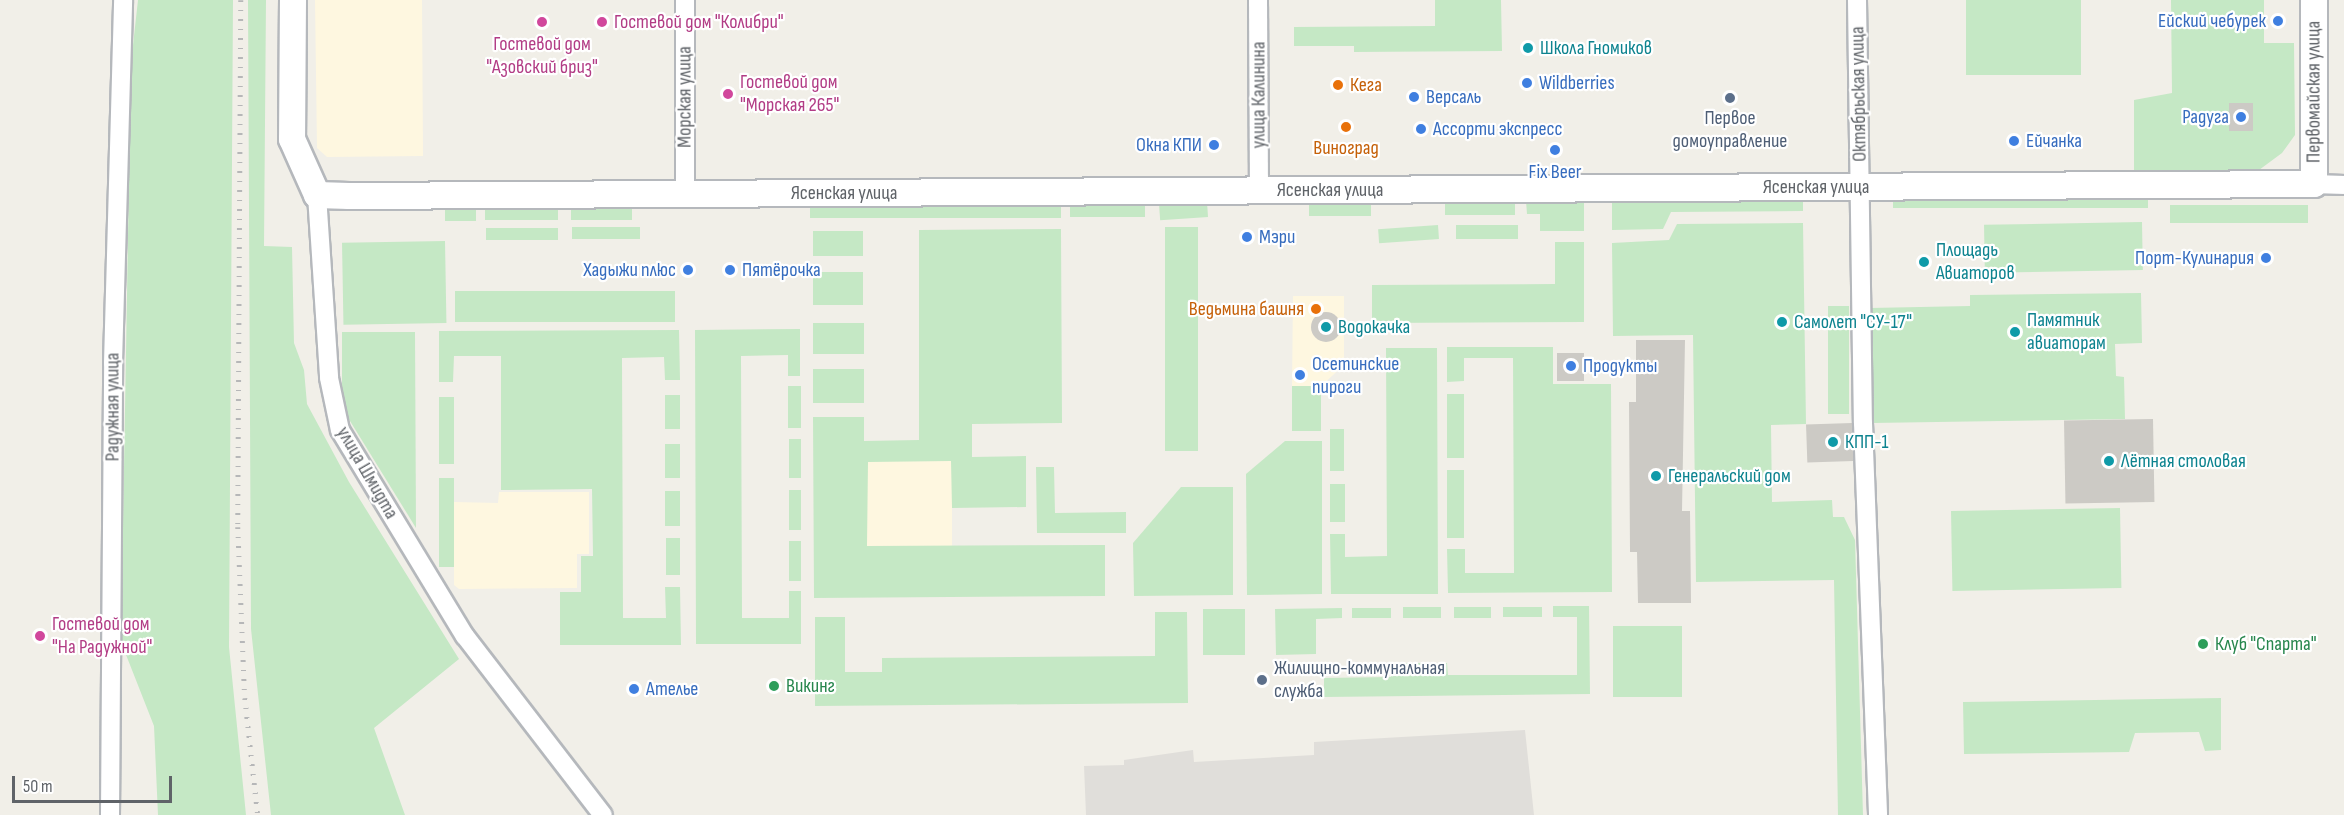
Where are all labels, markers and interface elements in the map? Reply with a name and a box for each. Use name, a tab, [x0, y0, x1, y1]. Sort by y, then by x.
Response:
place label: Ейский чебурек	[2158, 9, 2266, 33]
place label: Гостевой дом "Колибри"	[614, 10, 784, 34]
marker: Ейский чебурек	[2271, 14, 2285, 28]
marker: Гостевой дом "Азовский бриз"	[535, 15, 549, 29]
marker: Гостевой дом "Колибри"	[595, 15, 609, 29]
street label: Первомайская улица	[2302, 21, 2326, 163]
street label: Октябрьская улица	[1846, 26, 1872, 162]
place label: Гостевой дом "Азовский бриз"	[486, 32, 598, 79]
place label: Школа Гномиков	[1540, 36, 1652, 60]
marker: Школа Гномиков	[1521, 41, 1535, 55]
street label: улица Калинина	[1247, 42, 1271, 148]
street label: Морская улица	[673, 46, 697, 148]
place label: Гостевой дом "Морская 265"	[740, 70, 839, 117]
place label: Wildberries	[1539, 71, 1615, 95]
place label: Кега	[1350, 73, 1382, 97]
marker: Wildberries	[1520, 76, 1534, 90]
marker: Кега	[1331, 78, 1345, 92]
place label: Версаль	[1426, 85, 1482, 109]
marker: Гостевой дом "Морская 265"	[721, 87, 735, 101]
marker: Версаль	[1407, 90, 1421, 104]
marker: Первое домоуправление	[1723, 91, 1737, 105]
place label: Радуга	[2182, 105, 2229, 129]
place label: Первое домоуправление	[1673, 107, 1787, 154]
marker: Радуга	[2234, 110, 2248, 124]
place label: Ассорти экспресс	[1433, 117, 1563, 141]
marker: Виноград	[1339, 120, 1353, 134]
marker: Ассорти экспресс	[1414, 122, 1428, 136]
place label: Ейчанка	[2026, 129, 2082, 153]
place label: Окна КПИ	[1136, 133, 1202, 157]
marker: Ейчанка	[2007, 134, 2021, 148]
place label: Виноград	[1313, 136, 1379, 160]
marker: Окна КПИ	[1207, 138, 1221, 152]
marker: Fix Beer	[1548, 143, 1562, 157]
place label: Fix Beer	[1529, 160, 1581, 184]
street label: Ясенская улица	[1763, 175, 1869, 199]
street label: Ясенская улица	[1277, 178, 1383, 202]
street label: Ясенская улица	[791, 181, 897, 205]
place label: Мэри	[1259, 225, 1295, 249]
marker: Мэри	[1240, 230, 1254, 244]
place label: Площадь Авиаторов	[1936, 238, 2015, 285]
place label: Порт-Кулинария	[2135, 246, 2254, 270]
marker: Порт-Кулинария	[2259, 251, 2273, 265]
marker: Площадь Авиаторов	[1917, 255, 1931, 269]
place label: Хадыжи плюс	[583, 258, 676, 282]
place label: Пятёрочка	[742, 258, 821, 282]
marker: Хадыжи плюс	[681, 263, 695, 277]
marker: Пятёрочка	[723, 263, 737, 277]
place label: Ведьмина башня	[1189, 297, 1304, 321]
marker: Ведьмина башня	[1309, 302, 1323, 316]
place label: Памятник авиаторам	[2027, 308, 2106, 355]
place label: Самолет "СУ-17"	[1794, 310, 1912, 334]
place label: Водокачка	[1338, 315, 1410, 339]
marker: Самолет "СУ-17"	[1775, 315, 1789, 329]
marker: Водокачка	[1319, 320, 1333, 334]
marker: Памятник авиаторам	[2008, 325, 2022, 339]
place label: Осетинские пироги	[1312, 352, 1399, 399]
street label: Радужная улица	[101, 353, 125, 461]
place label: Продукты	[1583, 354, 1658, 378]
marker: Продукты	[1564, 359, 1578, 373]
marker: Осетинские пироги	[1293, 368, 1307, 382]
street label: улица Шмидта	[331, 422, 403, 524]
place label: КПП-1	[1845, 430, 1889, 454]
marker: КПП-1	[1826, 435, 1840, 449]
place label: Лётная столовая	[2121, 449, 2246, 473]
marker: Лётная столовая	[2102, 454, 2116, 468]
place label: Генеральский дом	[1668, 464, 1791, 488]
marker: Генеральский дом	[1649, 469, 1663, 483]
place label: Гостевой дом "На Радужной"	[52, 612, 152, 659]
marker: Гостевой дом "На Радужной"	[33, 629, 47, 643]
place label: Клуб "Спарта"	[2215, 632, 2317, 656]
marker: Клуб "Спарта"	[2196, 637, 2210, 651]
place label: Жилищно-коммунальная служба	[1274, 656, 1445, 703]
marker: Жилищно-коммунальная служба	[1255, 673, 1269, 687]
place label: Викинг	[786, 674, 835, 698]
place label: Ателье	[646, 677, 698, 701]
marker: Викинг	[767, 679, 781, 693]
marker: Ателье	[627, 682, 641, 696]
scale bar	[15, 764, 176, 802]
text: 50 m	[23, 776, 53, 797]

